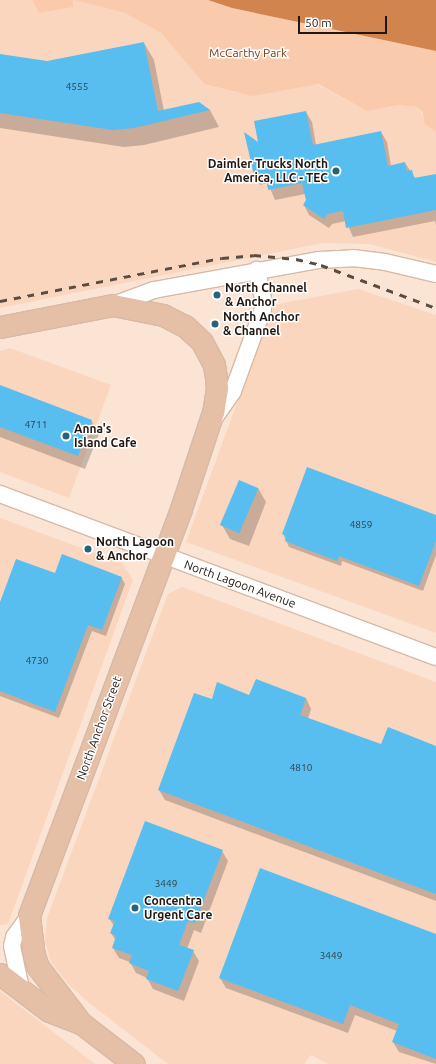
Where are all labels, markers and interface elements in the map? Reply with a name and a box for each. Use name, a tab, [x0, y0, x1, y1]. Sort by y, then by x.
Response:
scale bar	[300, 8, 389, 34]
text: 50 m	[305, 16, 332, 29]
park label: McCarthy Park	[209, 46, 287, 60]
house number: 4555	[66, 81, 88, 93]
place label: Daimler Trucks North America, LLC - TEC	[208, 157, 328, 185]
marker: Daimler Trucks North America, LLC - TEC	[331, 166, 341, 176]
place label: North Channel & Anchor	[225, 281, 307, 309]
marker: North Channel & Anchor	[212, 290, 222, 300]
place label: North Anchor & Channel	[223, 310, 300, 338]
marker: North Anchor & Channel	[210, 319, 220, 329]
house number: 4711	[25, 419, 47, 431]
place label: Anna's Island Cafe	[74, 422, 137, 450]
marker: Anna's Island Cafe	[61, 431, 71, 441]
house number: 4859	[350, 519, 372, 531]
place label: North Lagoon & Anchor	[96, 535, 174, 563]
marker: North Lagoon & Anchor	[83, 544, 93, 554]
street label: North Lagoon Avenue	[182, 557, 298, 611]
house number: 4730	[26, 655, 48, 667]
street label: North Anchor Street	[74, 674, 124, 782]
house number: 4810	[290, 762, 312, 774]
house number: 3449	[155, 878, 177, 890]
place label: Concentra Urgent Care	[144, 894, 212, 922]
marker: Concentra Urgent Care	[129, 902, 141, 914]
house number: 3449	[320, 950, 342, 962]

